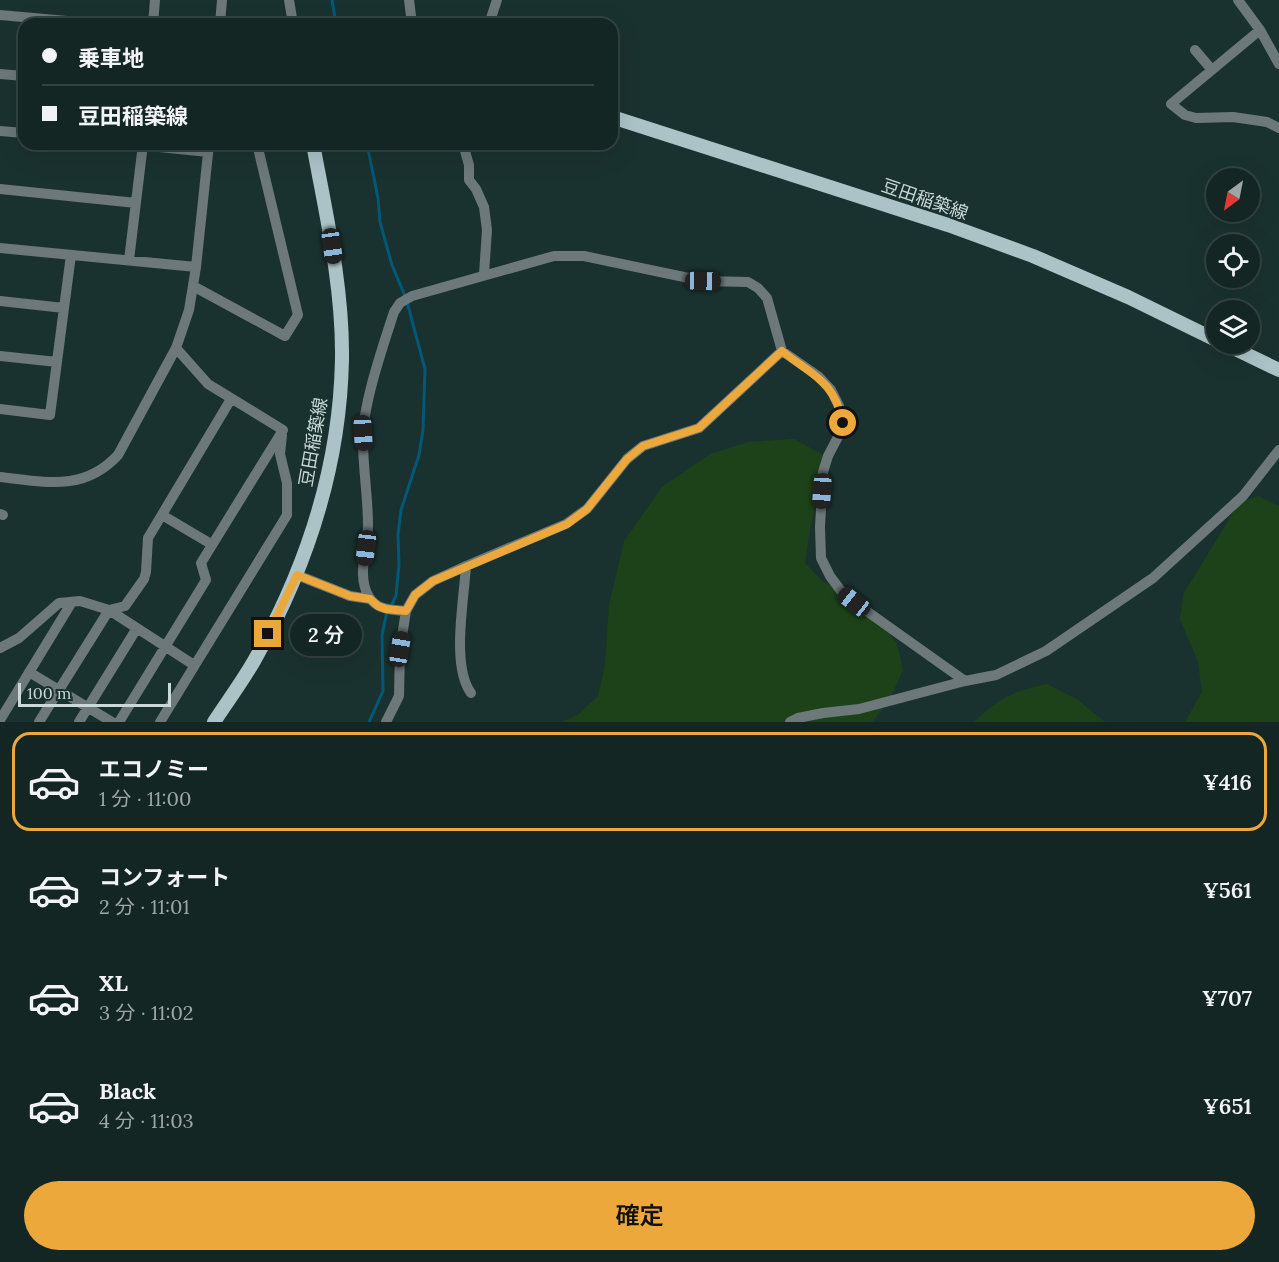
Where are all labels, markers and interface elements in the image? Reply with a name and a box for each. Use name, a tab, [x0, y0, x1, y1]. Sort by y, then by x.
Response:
text: 乗車地	[78, 44, 144, 72]
text: 豆田稲築線	[78, 102, 188, 130]
north arrow	[1206, 168, 1260, 222]
map controls	[1206, 168, 1260, 354]
street label: 豆田稲築線	[879, 173, 971, 225]
car	[321, 227, 343, 265]
button: locate	[1206, 234, 1260, 288]
car	[685, 272, 721, 290]
button: layers	[1206, 300, 1260, 354]
street label: 豆田稲築線	[294, 396, 332, 488]
route start	[829, 409, 856, 436]
car	[353, 415, 373, 451]
car	[812, 472, 832, 510]
car	[355, 529, 377, 567]
car	[834, 584, 874, 620]
callout: 2 分	[289, 613, 361, 655]
route end	[254, 620, 281, 647]
text: 2 分	[308, 622, 344, 647]
car	[388, 630, 412, 668]
scale bar	[18, 680, 171, 708]
text: 100 m	[27, 683, 71, 703]
icon: car	[27, 755, 81, 809]
text: エコノミー	[99, 755, 209, 783]
text: ¥416	[1203, 768, 1252, 796]
text: 1 分 · 11:00	[99, 786, 191, 811]
icon: car	[27, 863, 81, 917]
text: コンフォート	[99, 863, 230, 891]
text: ¥561	[1203, 876, 1252, 904]
text: 2 分 · 11:01	[99, 894, 190, 919]
text: XL	[99, 969, 128, 997]
icon: car	[27, 971, 81, 1025]
text: ¥707	[1202, 984, 1252, 1012]
text: 3 分 · 11:02	[99, 1000, 194, 1025]
text: Black	[99, 1077, 156, 1105]
icon: car	[27, 1079, 81, 1133]
text: ¥651	[1203, 1092, 1252, 1120]
text: 4 分 · 11:03	[99, 1108, 194, 1133]
button: 確定	[24, 1181, 1255, 1250]

